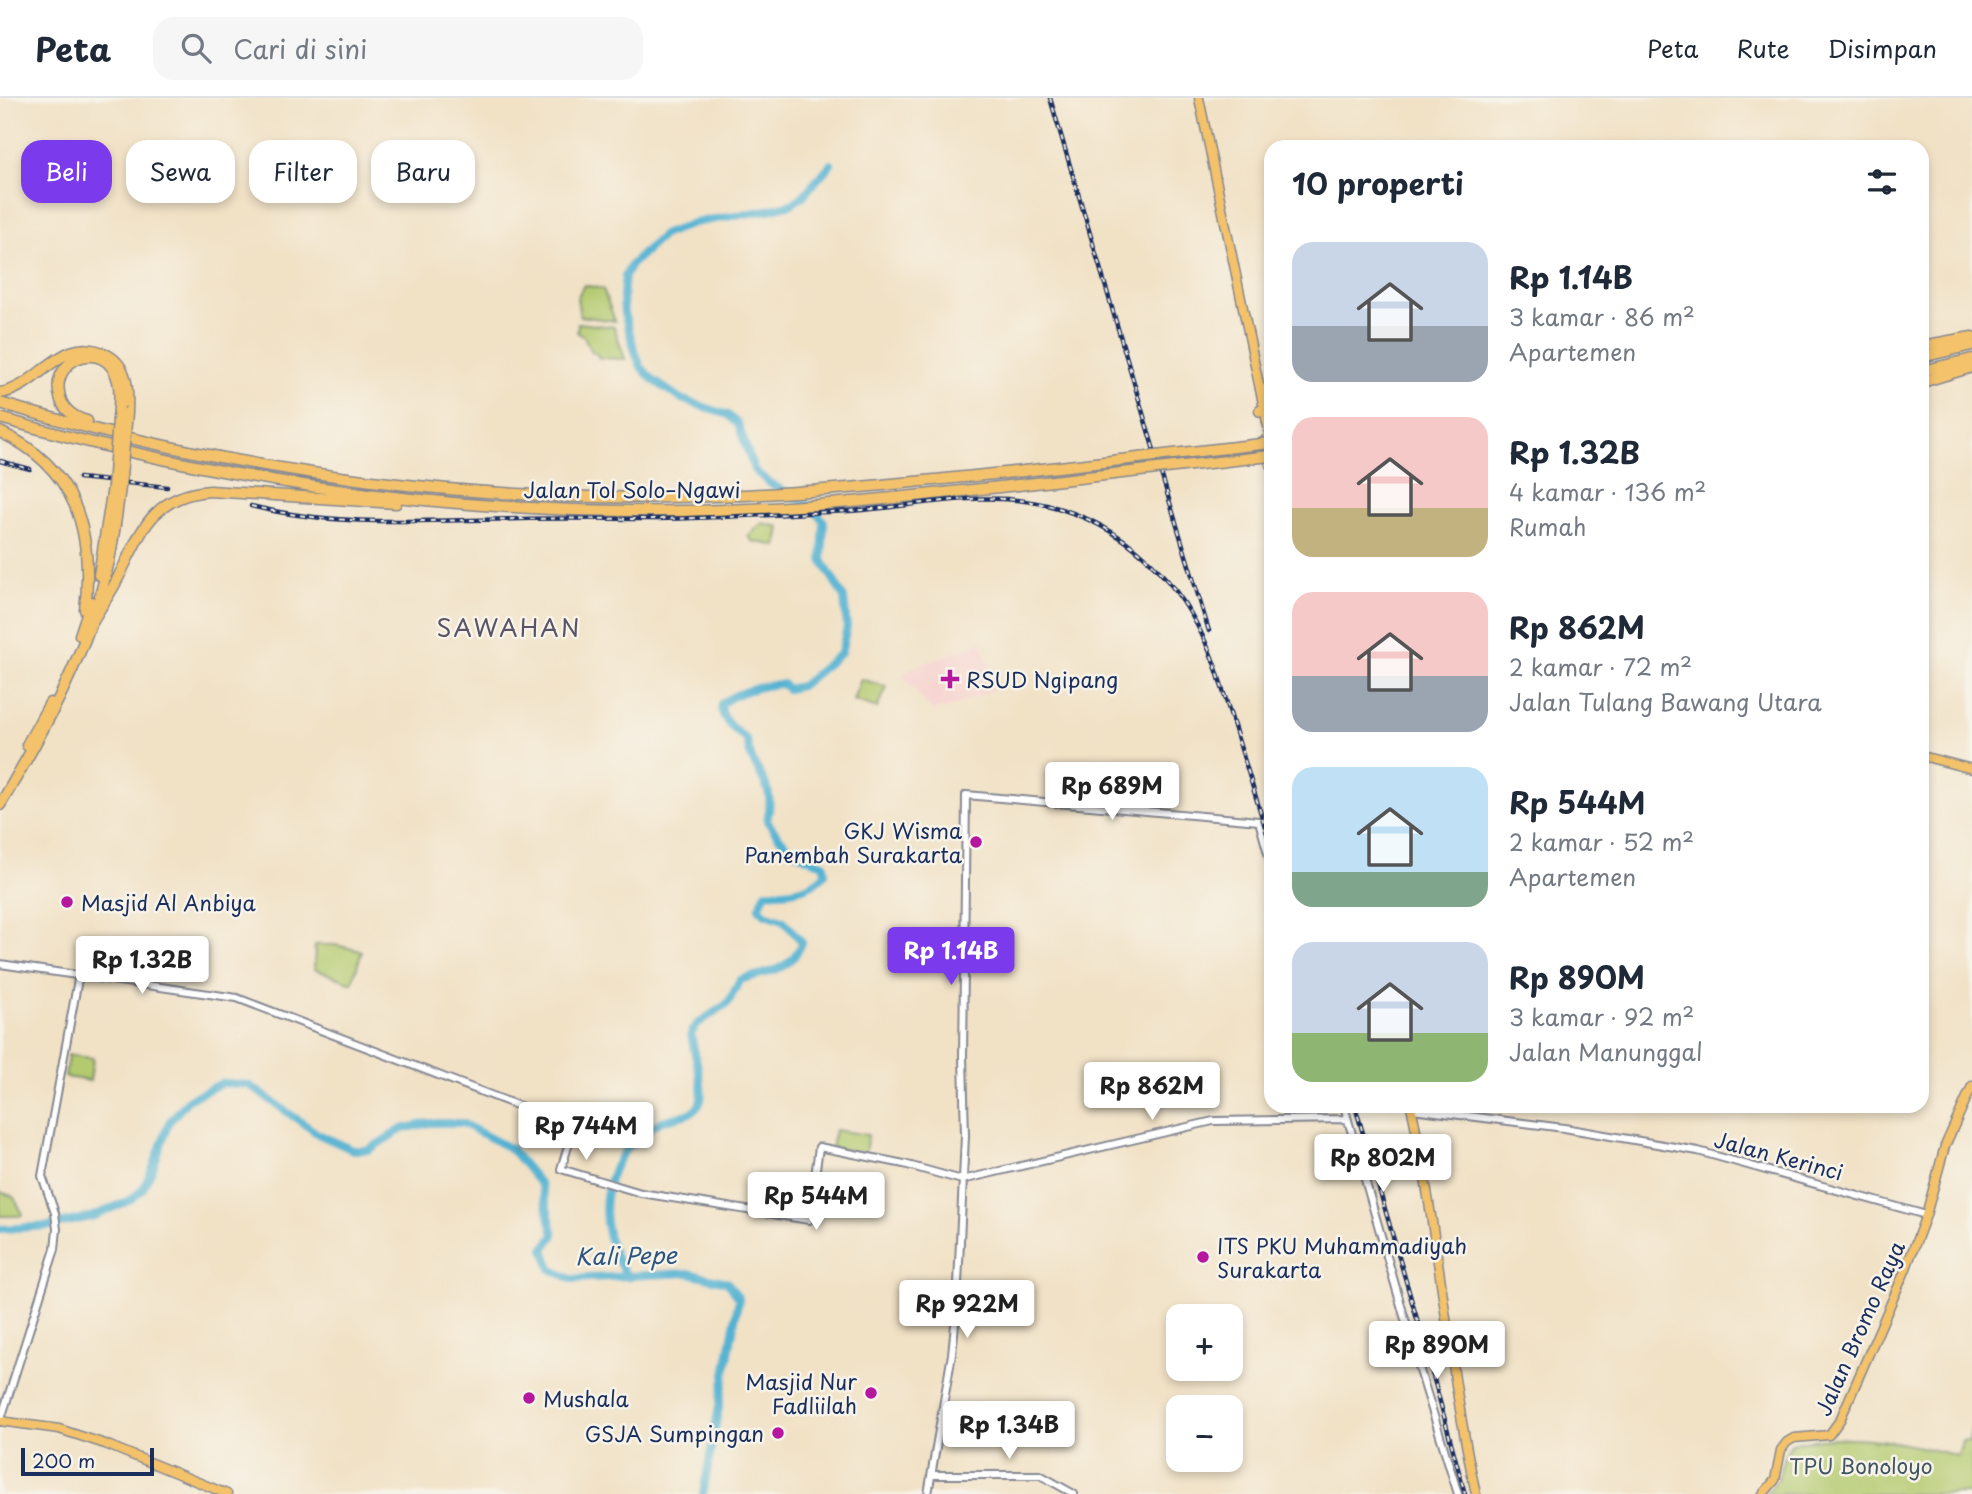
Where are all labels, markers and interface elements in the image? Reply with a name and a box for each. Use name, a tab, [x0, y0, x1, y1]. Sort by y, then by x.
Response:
search box	[153, 17, 643, 80]
text: Peta	[35, 23, 111, 73]
icon: search	[177, 29, 215, 67]
text: Cari di sini	[233, 29, 367, 68]
text: Peta	[1647, 30, 1699, 66]
text: Rute	[1737, 30, 1789, 66]
text: Disimpan	[1827, 30, 1937, 66]
chip: Beli	[21, 140, 112, 203]
chip: Sewa	[126, 140, 235, 203]
chip: Filter	[249, 140, 357, 203]
chip: Baru	[371, 140, 475, 203]
text: 10 properti	[1292, 160, 1464, 205]
icon: filters	[1863, 163, 1901, 201]
text: Rp 1.14B	[1509, 254, 1633, 299]
icon: home	[1348, 270, 1432, 354]
text: 3 kamar · 86 m²	[1509, 299, 1695, 334]
text: Apartemen	[1509, 334, 1636, 369]
text: Rp 1.32B	[1509, 429, 1640, 474]
icon: home	[1348, 445, 1432, 529]
street label: Jalan Tol Solo–Ngawi	[523, 473, 741, 505]
text: 4 kamar · 136 m²	[1509, 474, 1706, 509]
text: Rumah	[1509, 509, 1586, 544]
text: Rp 862M	[1509, 604, 1645, 649]
district label: SAWAHAN	[437, 609, 581, 645]
icon: home	[1348, 620, 1432, 704]
text: 2 kamar · 72 m²	[1509, 649, 1692, 684]
place label: RSUD Ngipang	[966, 663, 1118, 695]
marker: RSUD Ngipang	[940, 669, 960, 689]
text: Jalan Tulang Bawang Utara	[1509, 684, 1822, 719]
pin: Rp 689M	[1047, 762, 1177, 822]
text: Rp 689M	[1061, 767, 1163, 802]
text: Rp 544M	[1509, 779, 1646, 824]
icon: home	[1348, 795, 1432, 879]
place label: GKJ Wisma Panembah Surakarta	[744, 814, 963, 870]
text: 2 kamar · 52 m²	[1509, 824, 1694, 859]
marker: GKJ Wisma Panembah Surakarta	[968, 834, 984, 850]
text: Apartemen	[1509, 859, 1636, 894]
place label: Masjid Al Anbiya	[81, 886, 257, 918]
marker: Masjid Al Anbiya	[59, 894, 75, 910]
pin: Rp 1.14B	[879, 928, 1023, 987]
text: Rp 1.14B	[903, 932, 999, 967]
pin: Rp 1.32B	[70, 936, 214, 996]
text: Rp 1.32B	[92, 941, 192, 976]
text: Rp 890M	[1509, 954, 1645, 999]
icon: home	[1348, 970, 1432, 1054]
text: 3 kamar · 92 m²	[1509, 999, 1694, 1034]
text: Jalan Manunggal	[1509, 1034, 1703, 1069]
pin: Rp 862M	[1087, 1062, 1217, 1122]
text: Rp 862M	[1100, 1067, 1204, 1102]
pin: Rp 744M	[521, 1102, 651, 1162]
text: Rp 744M	[534, 1107, 638, 1142]
street label: Jalan Kerinci	[1711, 1122, 1847, 1188]
pin: Rp 802M	[1318, 1134, 1448, 1194]
text: Rp 802M	[1330, 1139, 1436, 1174]
pin: Rp 544M	[751, 1172, 881, 1232]
text: Rp 544M	[764, 1177, 868, 1212]
place label: ITS PKU Muhammadiyah Surakarta	[1217, 1229, 1467, 1285]
street label: Jalan Bromo Raya	[1806, 1235, 1912, 1421]
water label: Kali Pepe	[575, 1237, 679, 1273]
marker: ITS PKU Muhammadiyah Surakarta	[1195, 1249, 1211, 1265]
pin: Rp 922M	[902, 1280, 1032, 1340]
text: Rp 922M	[915, 1285, 1019, 1320]
map controls	[1166, 1304, 1243, 1472]
button: +	[1166, 1304, 1243, 1381]
pin: Rp 890M	[1372, 1322, 1502, 1381]
text: Rp 890M	[1385, 1326, 1489, 1361]
place label: Masjid Nur Fadliilah	[745, 1365, 857, 1421]
place label: Mushala	[543, 1382, 629, 1414]
marker: Masjid Nur Fadliilah	[863, 1385, 879, 1401]
marker: Mushala	[521, 1390, 537, 1406]
button: −	[1166, 1395, 1243, 1472]
pin: Rp 1.34B	[937, 1402, 1081, 1461]
text: Rp 1.34B	[959, 1406, 1059, 1441]
place label: GSJA Sumpingan	[585, 1417, 764, 1449]
marker: GSJA Sumpingan	[770, 1425, 786, 1441]
scale bar	[21, 1445, 154, 1477]
text: 200 m	[32, 1446, 95, 1474]
park label: TPU Bonoloyo	[1789, 1449, 1933, 1481]

